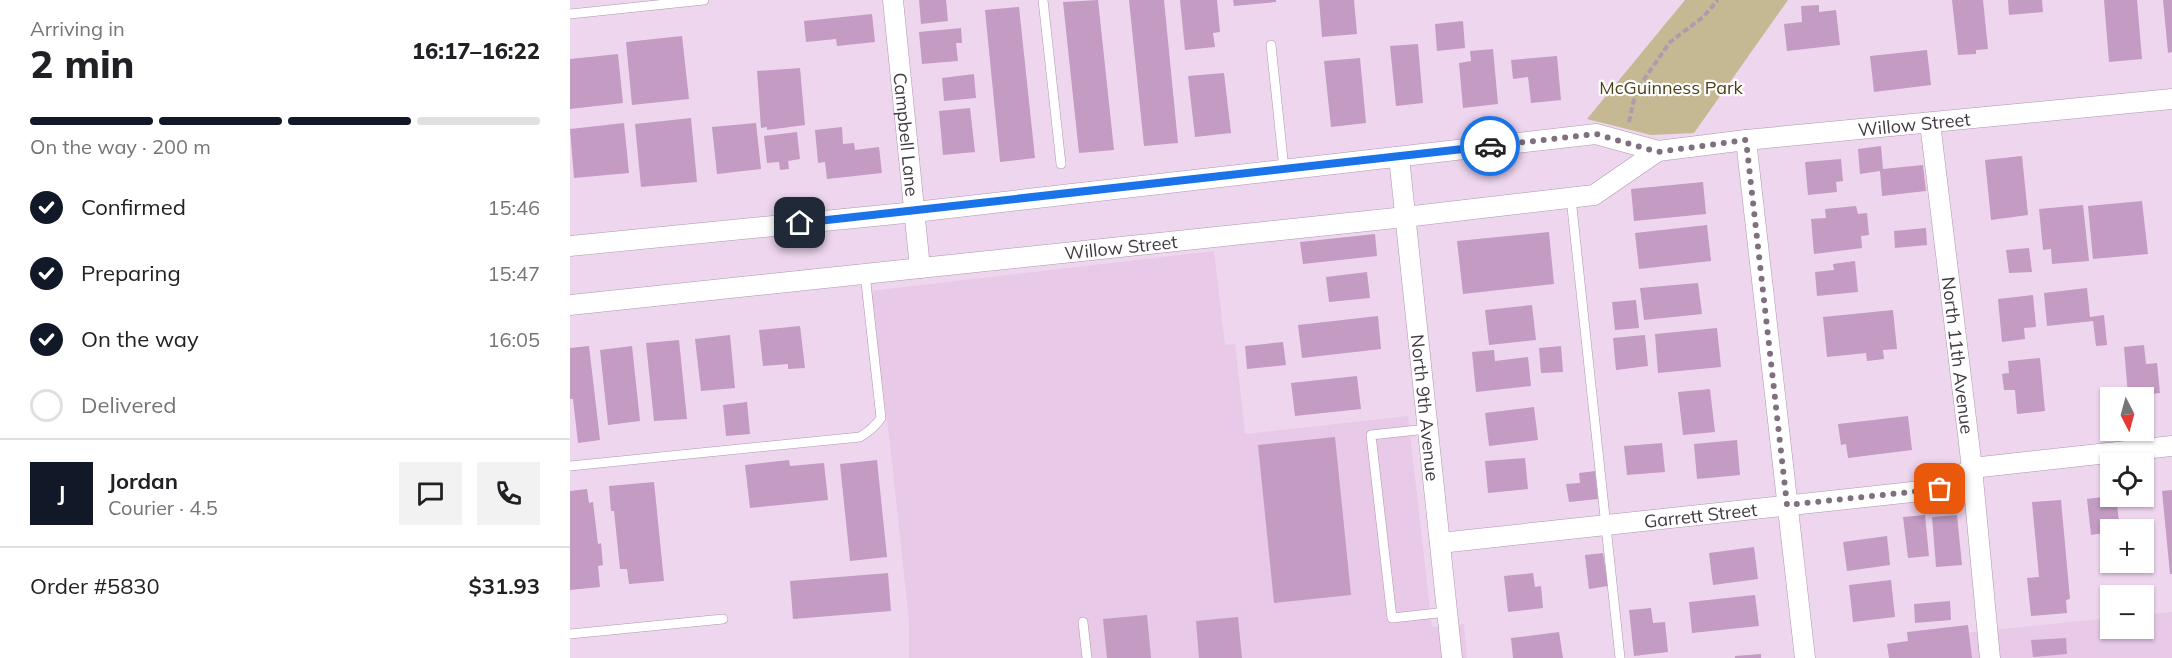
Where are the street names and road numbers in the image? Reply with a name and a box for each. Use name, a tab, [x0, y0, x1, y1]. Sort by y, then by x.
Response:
street label: Campbell Lane	[889, 71, 924, 197]
street label: Willow Street	[1857, 107, 1972, 141]
street label: Willow Street	[1063, 230, 1178, 264]
street label: North 11th Avenue	[1937, 275, 1979, 435]
street label: North 9th Avenue	[1406, 333, 1445, 482]
street label: Garrett Street	[1643, 497, 1758, 532]

